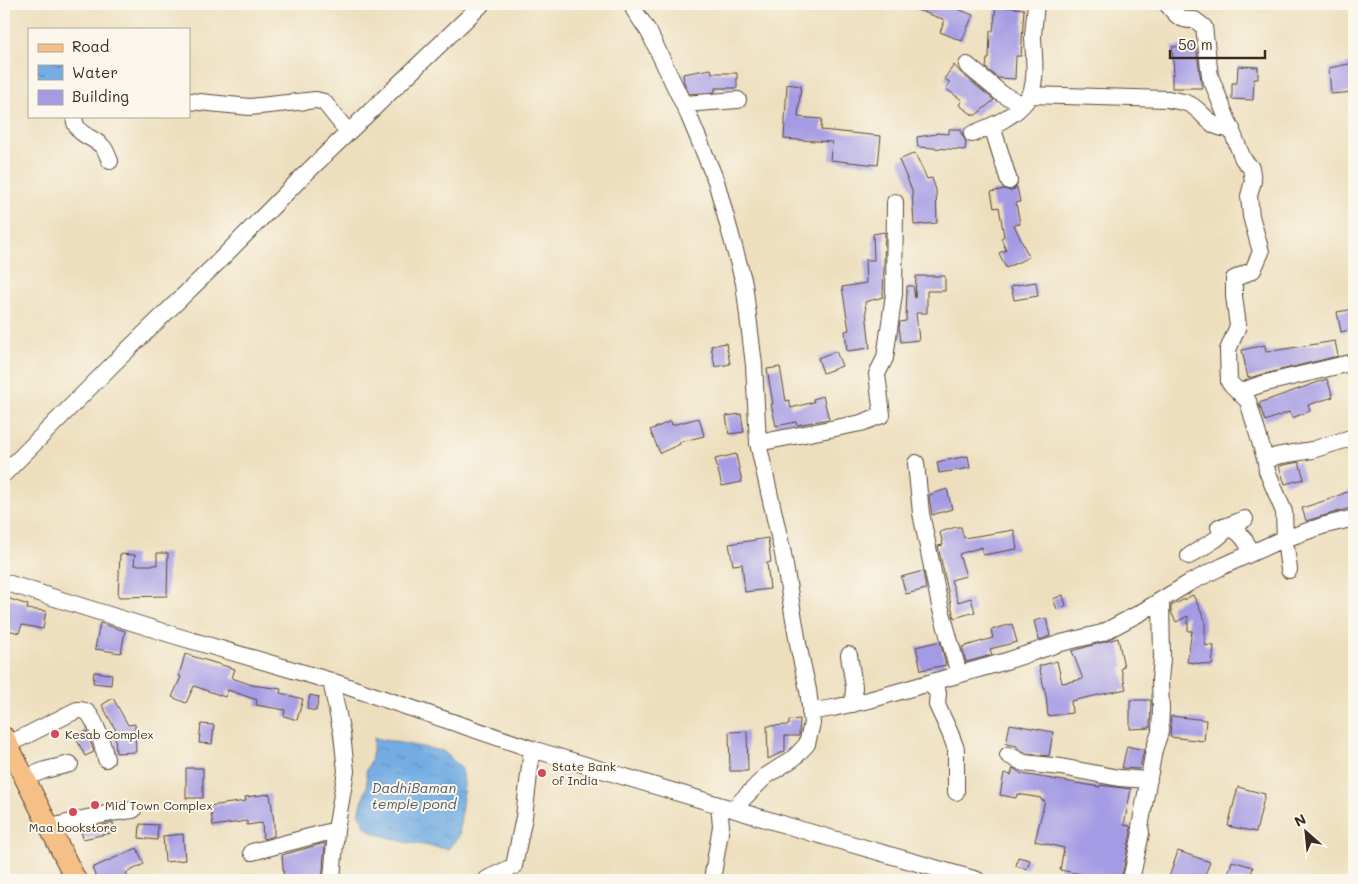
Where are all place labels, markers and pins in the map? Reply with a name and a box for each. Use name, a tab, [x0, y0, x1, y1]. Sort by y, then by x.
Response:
place label: Kesab Complex	[65, 726, 154, 742]
marker: Kesab Complex	[49, 728, 61, 740]
place label: State Bank of India	[552, 758, 616, 788]
marker: State Bank of India	[536, 767, 548, 779]
place label: Mid Town Complex	[105, 797, 213, 813]
marker: Mid Town Complex	[89, 799, 101, 811]
marker: Maa bookstore	[67, 806, 79, 818]
place label: Maa bookstore	[29, 819, 117, 835]

